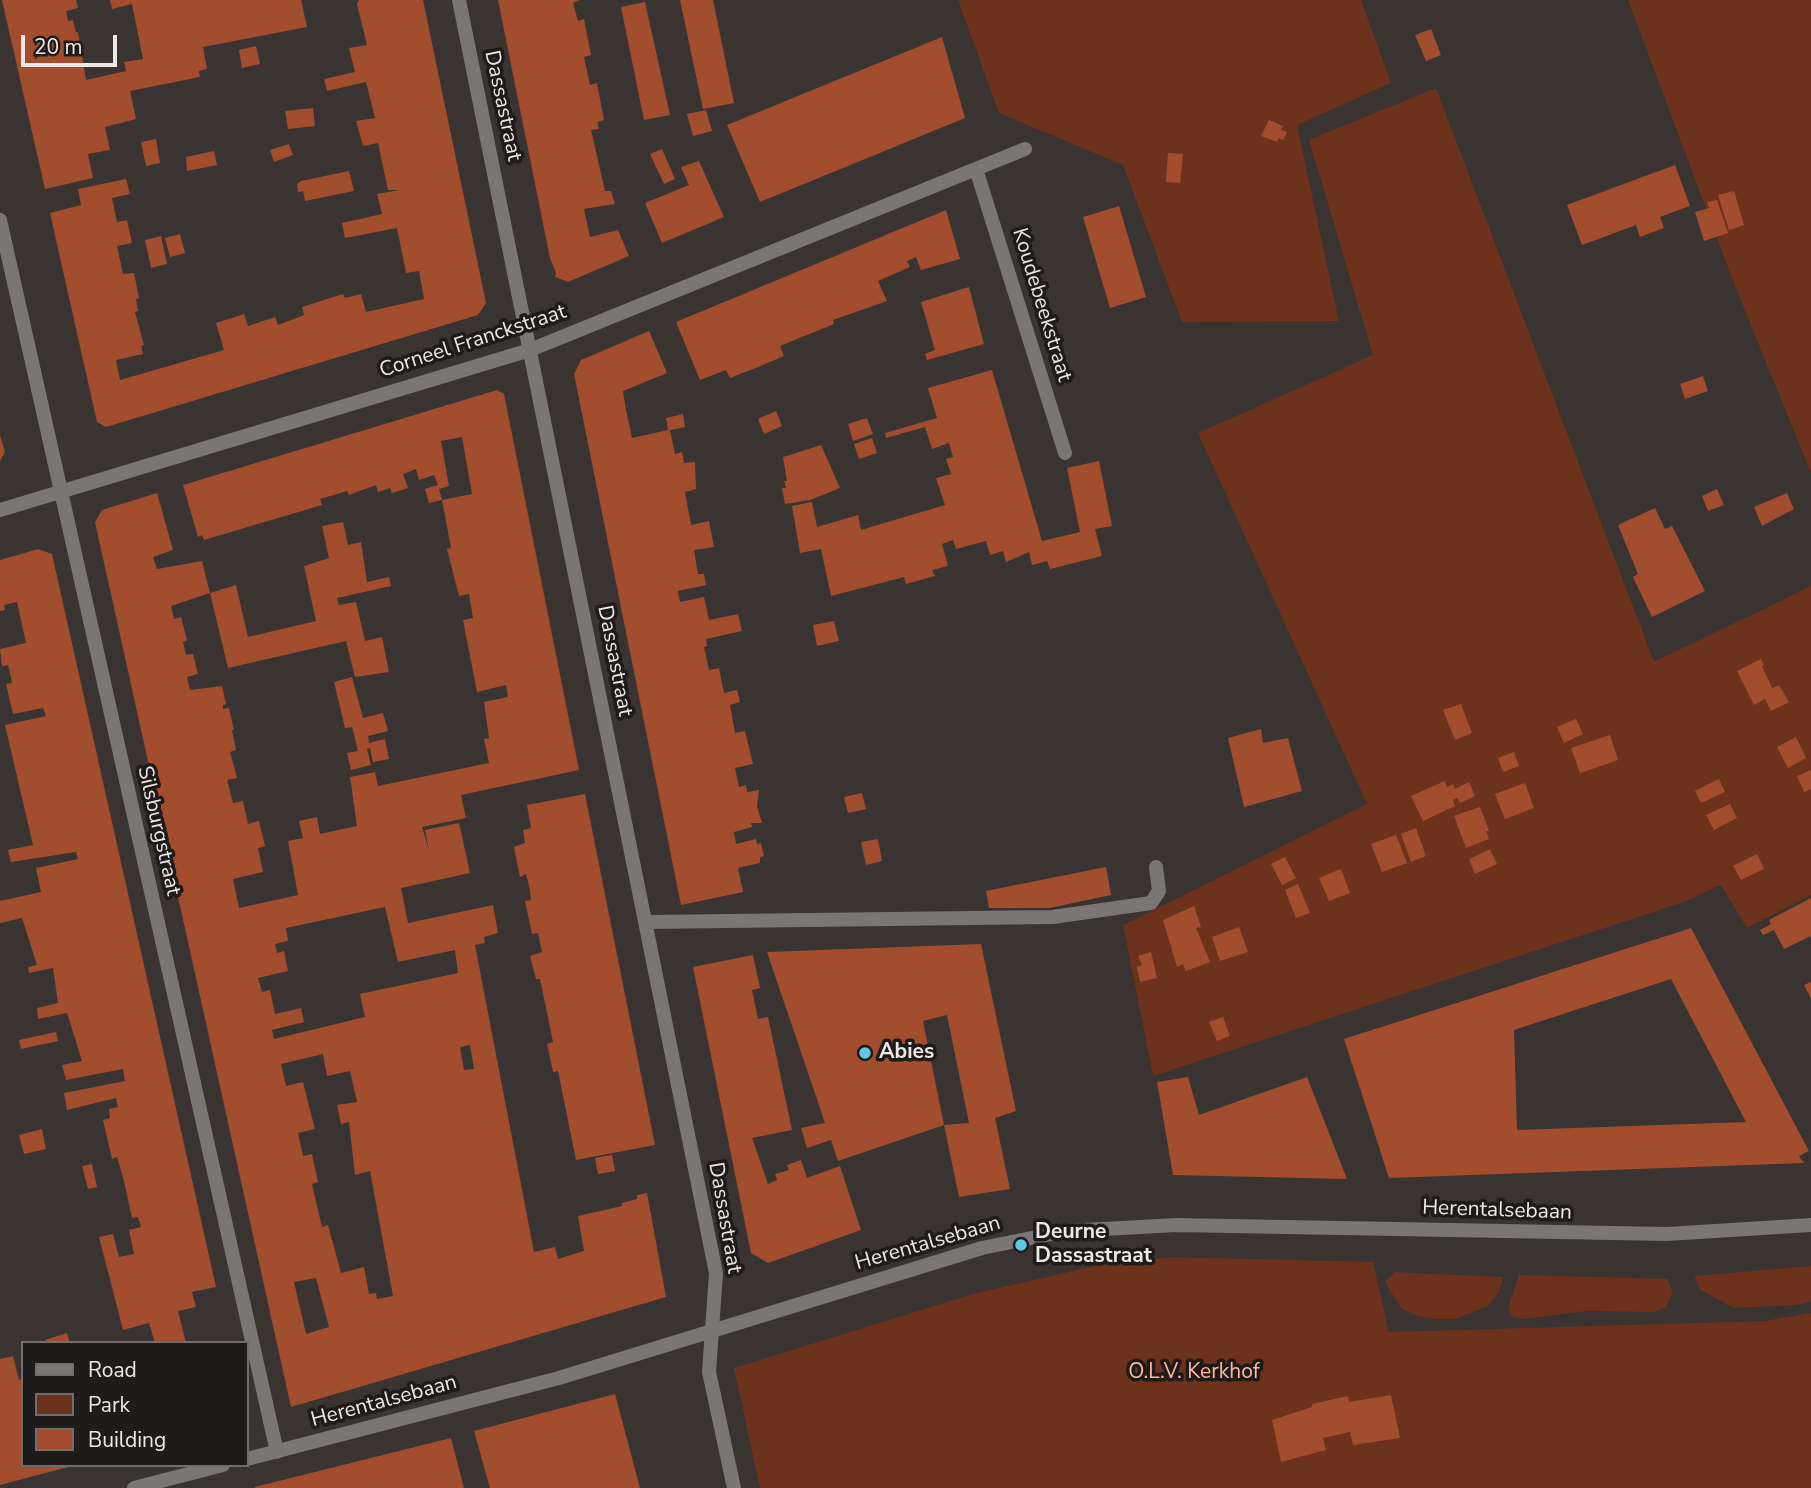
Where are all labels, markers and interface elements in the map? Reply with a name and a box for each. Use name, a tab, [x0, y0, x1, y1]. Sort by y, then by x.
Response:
scale bar	[24, 21, 121, 65]
text: 20 m	[34, 33, 83, 61]
street label: Dassastraat	[478, 48, 526, 164]
street label: Koudebeekstraat	[1006, 225, 1076, 385]
street label: Corneel Franckstraat	[377, 300, 569, 384]
street label: Dassastraat	[591, 603, 637, 719]
street label: Silsburgstraat	[131, 764, 185, 898]
place label: Abies	[879, 1040, 934, 1066]
marker: Abies	[857, 1045, 873, 1061]
street label: Dassastraat	[702, 1160, 746, 1276]
street label: Herentalsebaan	[1422, 1196, 1572, 1226]
street label: Herentalsebaan	[852, 1211, 1004, 1277]
place label: Deurne Dassastraat	[1035, 1220, 1152, 1270]
marker: Deurne Dassastraat	[1013, 1237, 1029, 1253]
legend	[21, 1341, 248, 1467]
text: Road	[88, 1356, 137, 1384]
park label: O.L.V. Kerkhof	[1128, 1360, 1260, 1386]
street label: Herentalsebaan	[308, 1370, 460, 1434]
text: Park	[88, 1391, 130, 1419]
text: Building	[88, 1426, 166, 1454]

